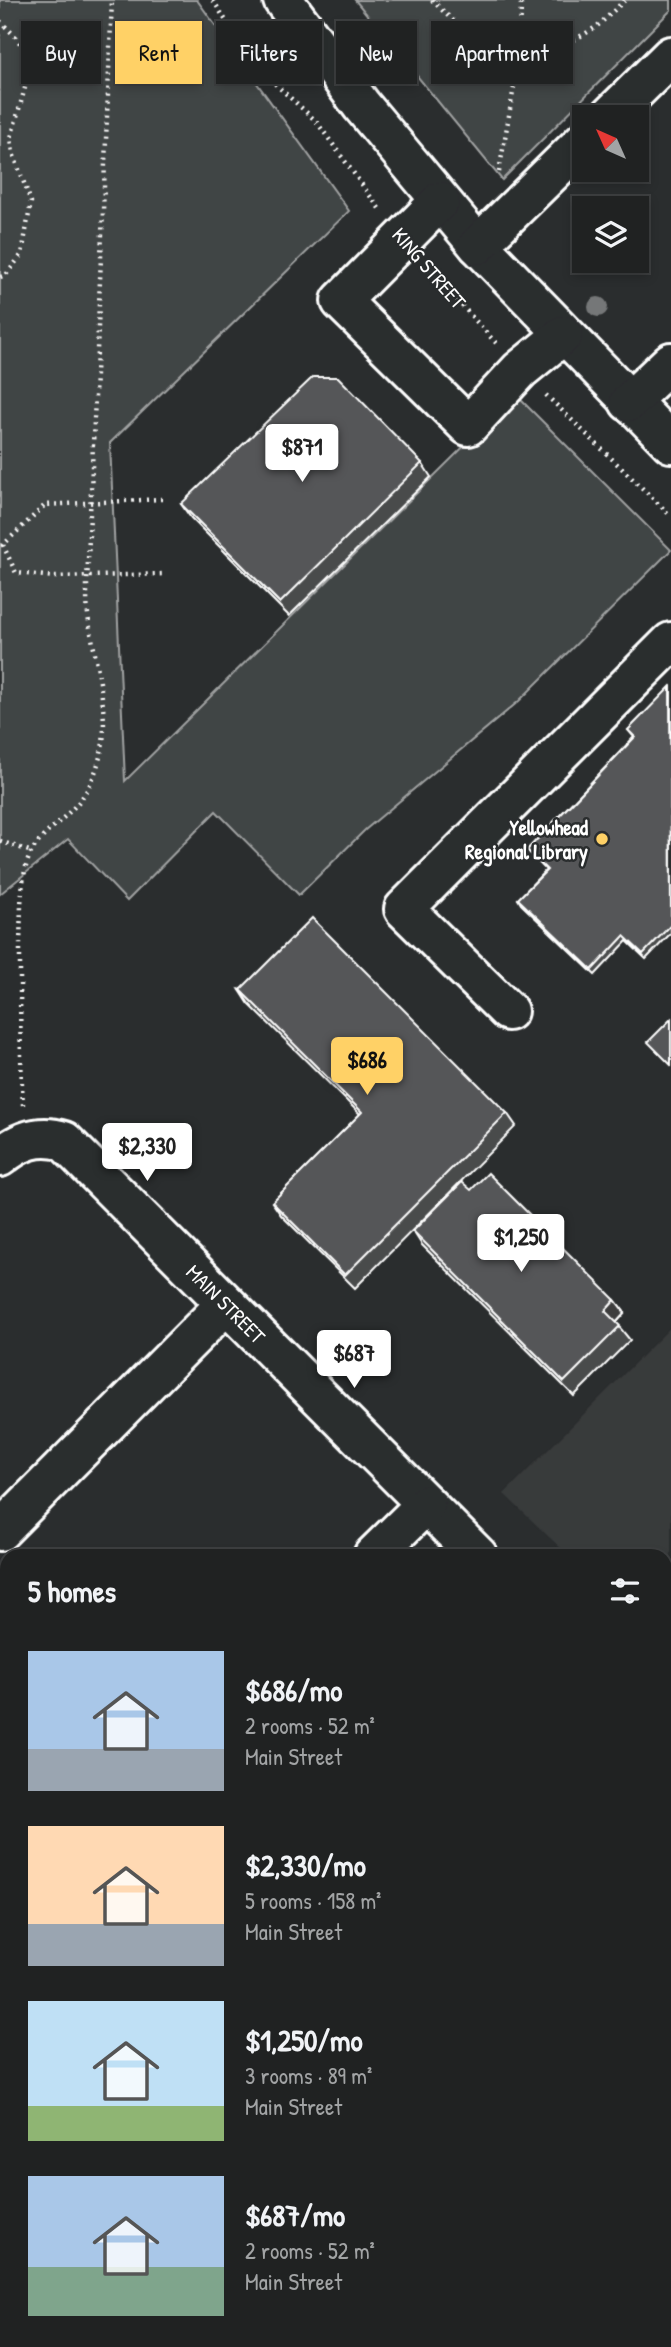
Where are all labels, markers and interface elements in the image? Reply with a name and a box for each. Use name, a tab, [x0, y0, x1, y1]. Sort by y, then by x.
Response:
chip: Buy	[21, 21, 101, 84]
chip: Rent	[115, 21, 202, 84]
chip: Filters	[216, 21, 322, 84]
chip: New	[336, 21, 417, 84]
chip: Apartment	[431, 21, 573, 84]
north arrow	[572, 105, 649, 182]
map controls	[572, 105, 649, 273]
button: layers	[572, 196, 649, 273]
street label: KING STREET	[385, 221, 473, 316]
pin: $871	[261, 424, 343, 484]
text: $871	[281, 431, 323, 462]
place label: Yellowhead Regional Library	[465, 813, 589, 867]
marker: Yellowhead Regional Library	[594, 831, 610, 847]
pin: $686	[326, 1038, 408, 1097]
text: $686	[347, 1044, 387, 1075]
pin: $2,330	[90, 1124, 204, 1183]
text: $2,330	[118, 1130, 176, 1161]
pin: $1,250	[464, 1214, 578, 1274]
text: $1,250	[493, 1221, 549, 1252]
street label: MAIN STREET	[180, 1258, 273, 1351]
pin: $687	[313, 1330, 395, 1390]
text: $687	[333, 1337, 375, 1368]
text: 5 homes	[28, 1571, 116, 1611]
icon: filters	[606, 1572, 644, 1610]
text: $686/mo	[245, 1670, 342, 1710]
icon: home	[84, 1679, 168, 1763]
text: 2 rooms · 52 m²	[245, 1710, 375, 1741]
text: Main Street	[245, 1741, 342, 1772]
text: $2,330/mo	[245, 1845, 366, 1885]
icon: home	[84, 1854, 168, 1938]
text: 5 rooms · 158 m²	[245, 1885, 381, 1916]
text: Main Street	[245, 1916, 342, 1947]
text: $1,250/mo	[245, 2020, 363, 2060]
icon: home	[84, 2029, 168, 2113]
text: 3 rooms · 89 m²	[245, 2060, 372, 2091]
text: Main Street	[245, 2091, 342, 2122]
text: $687/mo	[245, 2195, 345, 2235]
icon: home	[84, 2204, 168, 2288]
text: 2 rooms · 52 m²	[245, 2235, 375, 2266]
text: Main Street	[245, 2266, 342, 2297]

